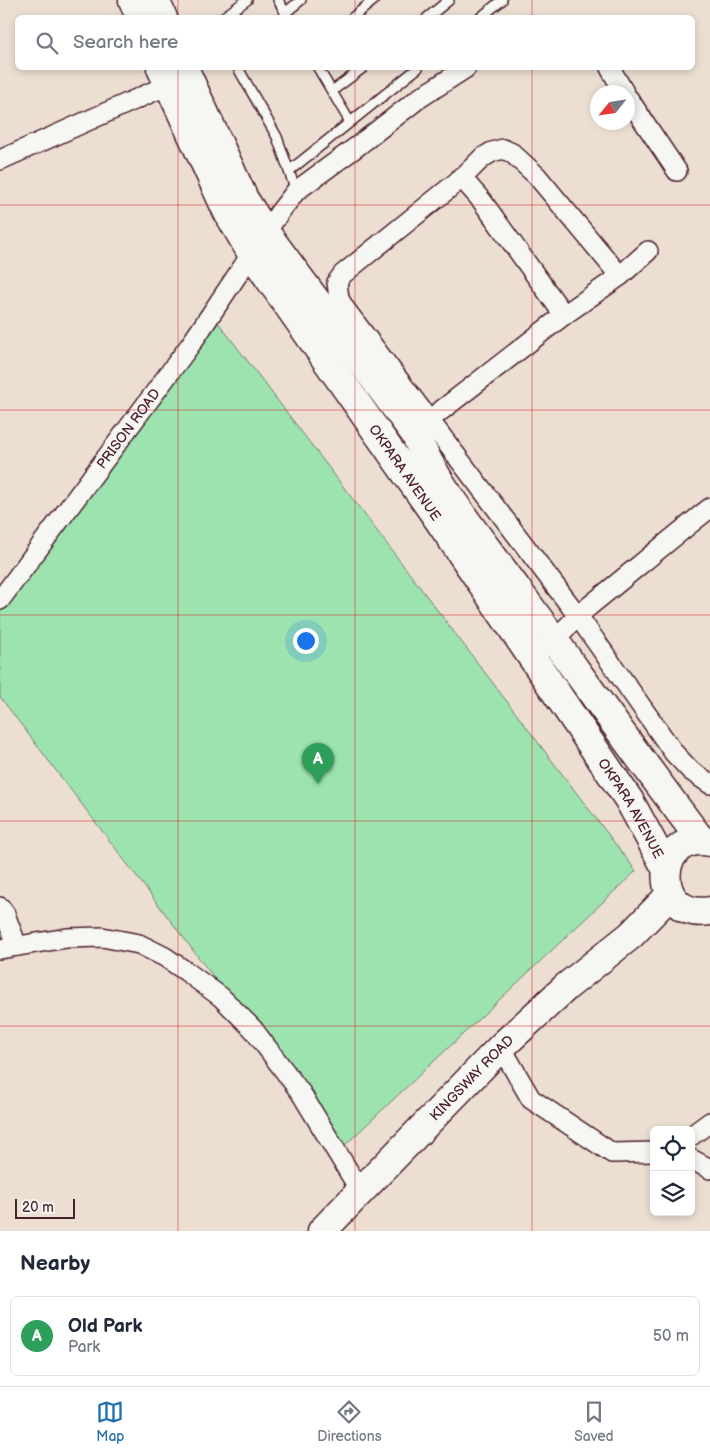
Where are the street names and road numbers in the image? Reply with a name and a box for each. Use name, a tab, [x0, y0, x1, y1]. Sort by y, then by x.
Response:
street label: PRISON ROAD	[93, 385, 163, 472]
street label: OKPARA AVENUE	[366, 421, 445, 524]
street label: OKPARA AVENUE	[595, 755, 668, 861]
street label: KINGSWAY ROAD	[426, 1031, 517, 1124]

